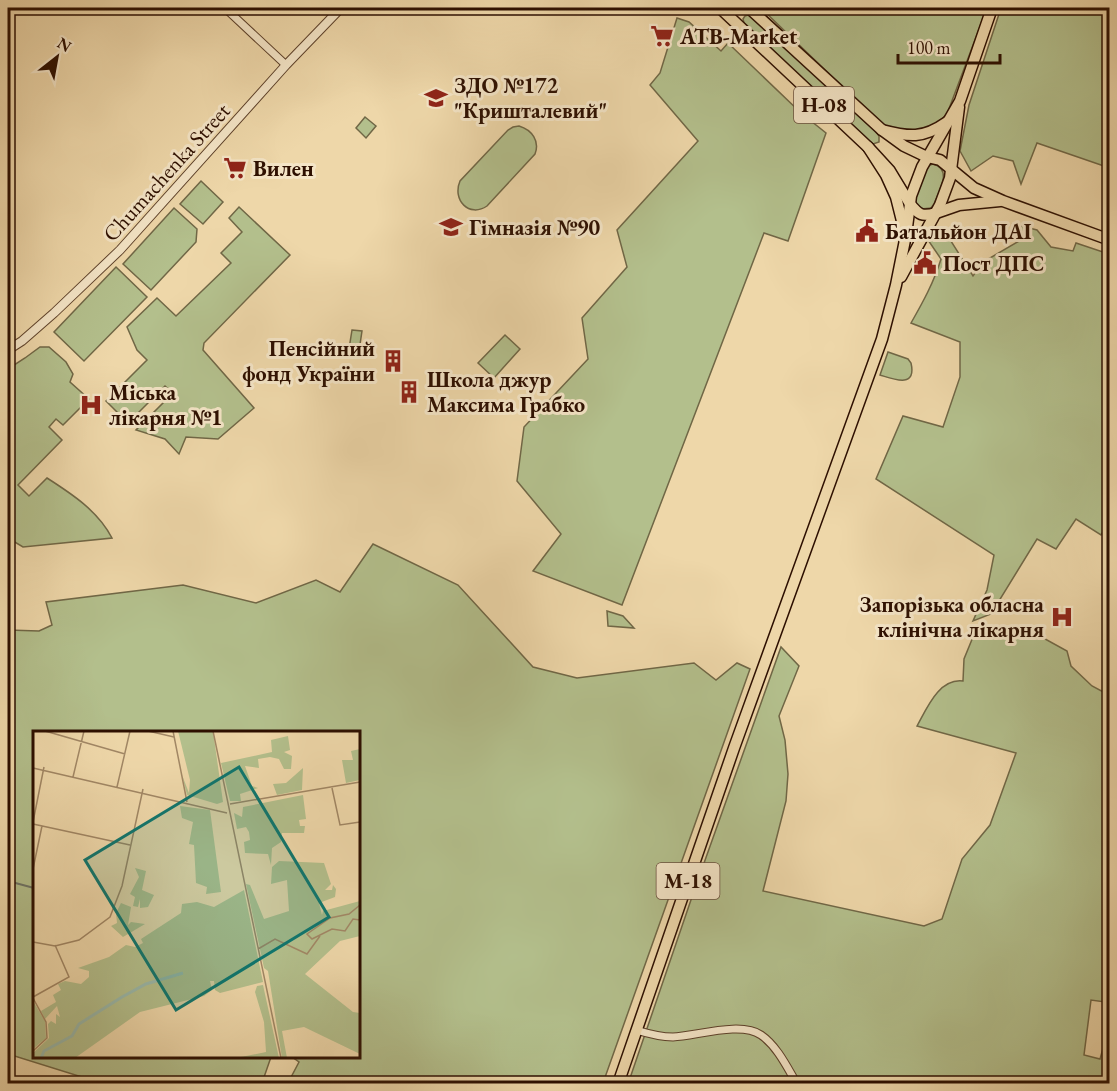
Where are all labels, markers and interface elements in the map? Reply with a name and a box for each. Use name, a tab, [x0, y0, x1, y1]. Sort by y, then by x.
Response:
place label: ATB-Market	[679, 22, 798, 51]
supermarket icon: ATB-Market	[649, 23, 675, 49]
north arrow	[27, 27, 87, 87]
scale bar	[898, 27, 1000, 65]
text: N	[54, 32, 75, 57]
text: 100 m	[907, 36, 951, 59]
place label: ЗДО №172 "Кришталевий"	[454, 71, 607, 125]
school or university icon: ЗДО №172 "Кришталевий"	[423, 85, 449, 111]
road number: Н-08	[794, 87, 854, 123]
street label: Chumachenka Street	[96, 97, 236, 248]
place label: Вилен	[253, 154, 314, 183]
supermarket icon: Вилен	[222, 155, 248, 181]
place label: Гімназія №90	[469, 213, 600, 242]
school or university icon: Гімназія №90	[438, 214, 464, 240]
place label: Батальйон ДАI	[885, 217, 1032, 246]
public building icon: Батальйон ДАI	[854, 218, 880, 244]
place label: Пост ДПС	[943, 249, 1044, 278]
public building icon: Пост ДПС	[912, 250, 938, 276]
place label: Пенсійний фонд України	[242, 334, 375, 388]
building icon: Пенсійний фонд України	[380, 348, 406, 374]
place label: Школа джур Максима Грабко	[427, 365, 585, 419]
place label: Міська лікарня №1	[109, 378, 222, 432]
building icon: Школа джур Максима Грабко	[396, 379, 422, 405]
hospital icon: Міська лікарня №1	[78, 392, 104, 418]
place label: Запорізька обласна клінічна лікарня	[859, 590, 1044, 644]
hospital icon: Запорізька обласна клінічна лікарня	[1049, 604, 1075, 630]
inset map	[33, 731, 360, 1058]
road number: М-18	[656, 863, 720, 899]

